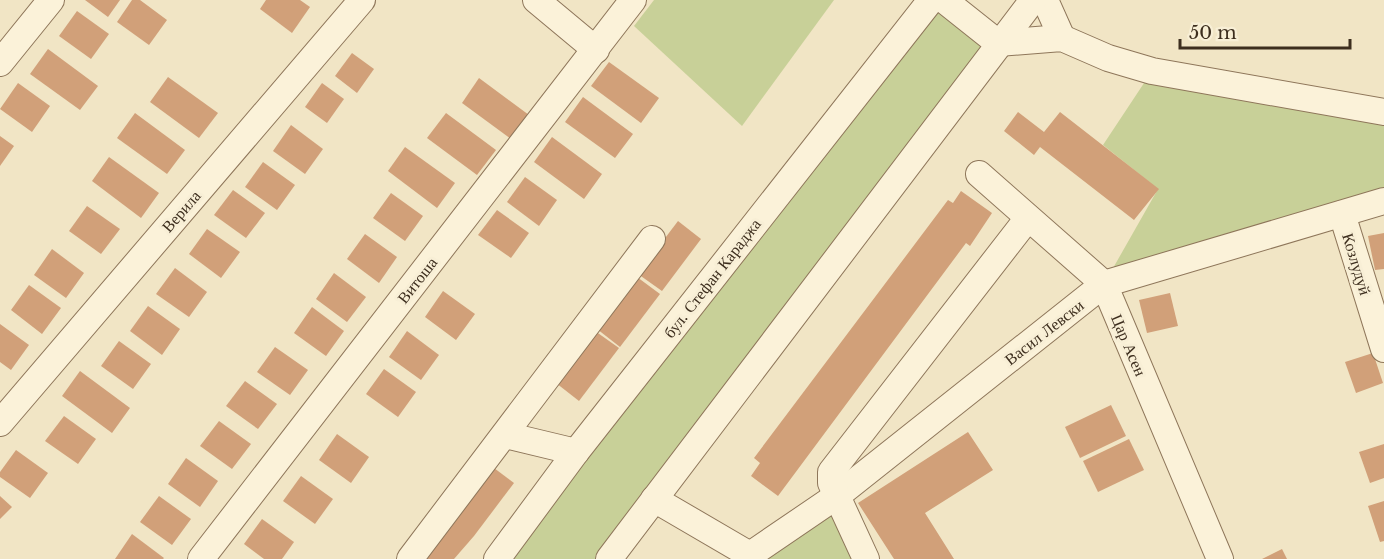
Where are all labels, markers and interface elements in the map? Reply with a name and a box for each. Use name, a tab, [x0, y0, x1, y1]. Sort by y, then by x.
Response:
scale bar	[1180, 12, 1350, 50]
text: 50 m	[1189, 22, 1237, 44]
street label: Верила	[157, 186, 205, 236]
street label: бул. Стефан Караджа	[659, 214, 765, 342]
street label: Козлудуй	[1338, 231, 1376, 298]
street label: Витоша	[393, 253, 441, 307]
street label: Васил Левски	[1001, 295, 1088, 369]
street label: Цар Асен	[1107, 311, 1151, 379]

